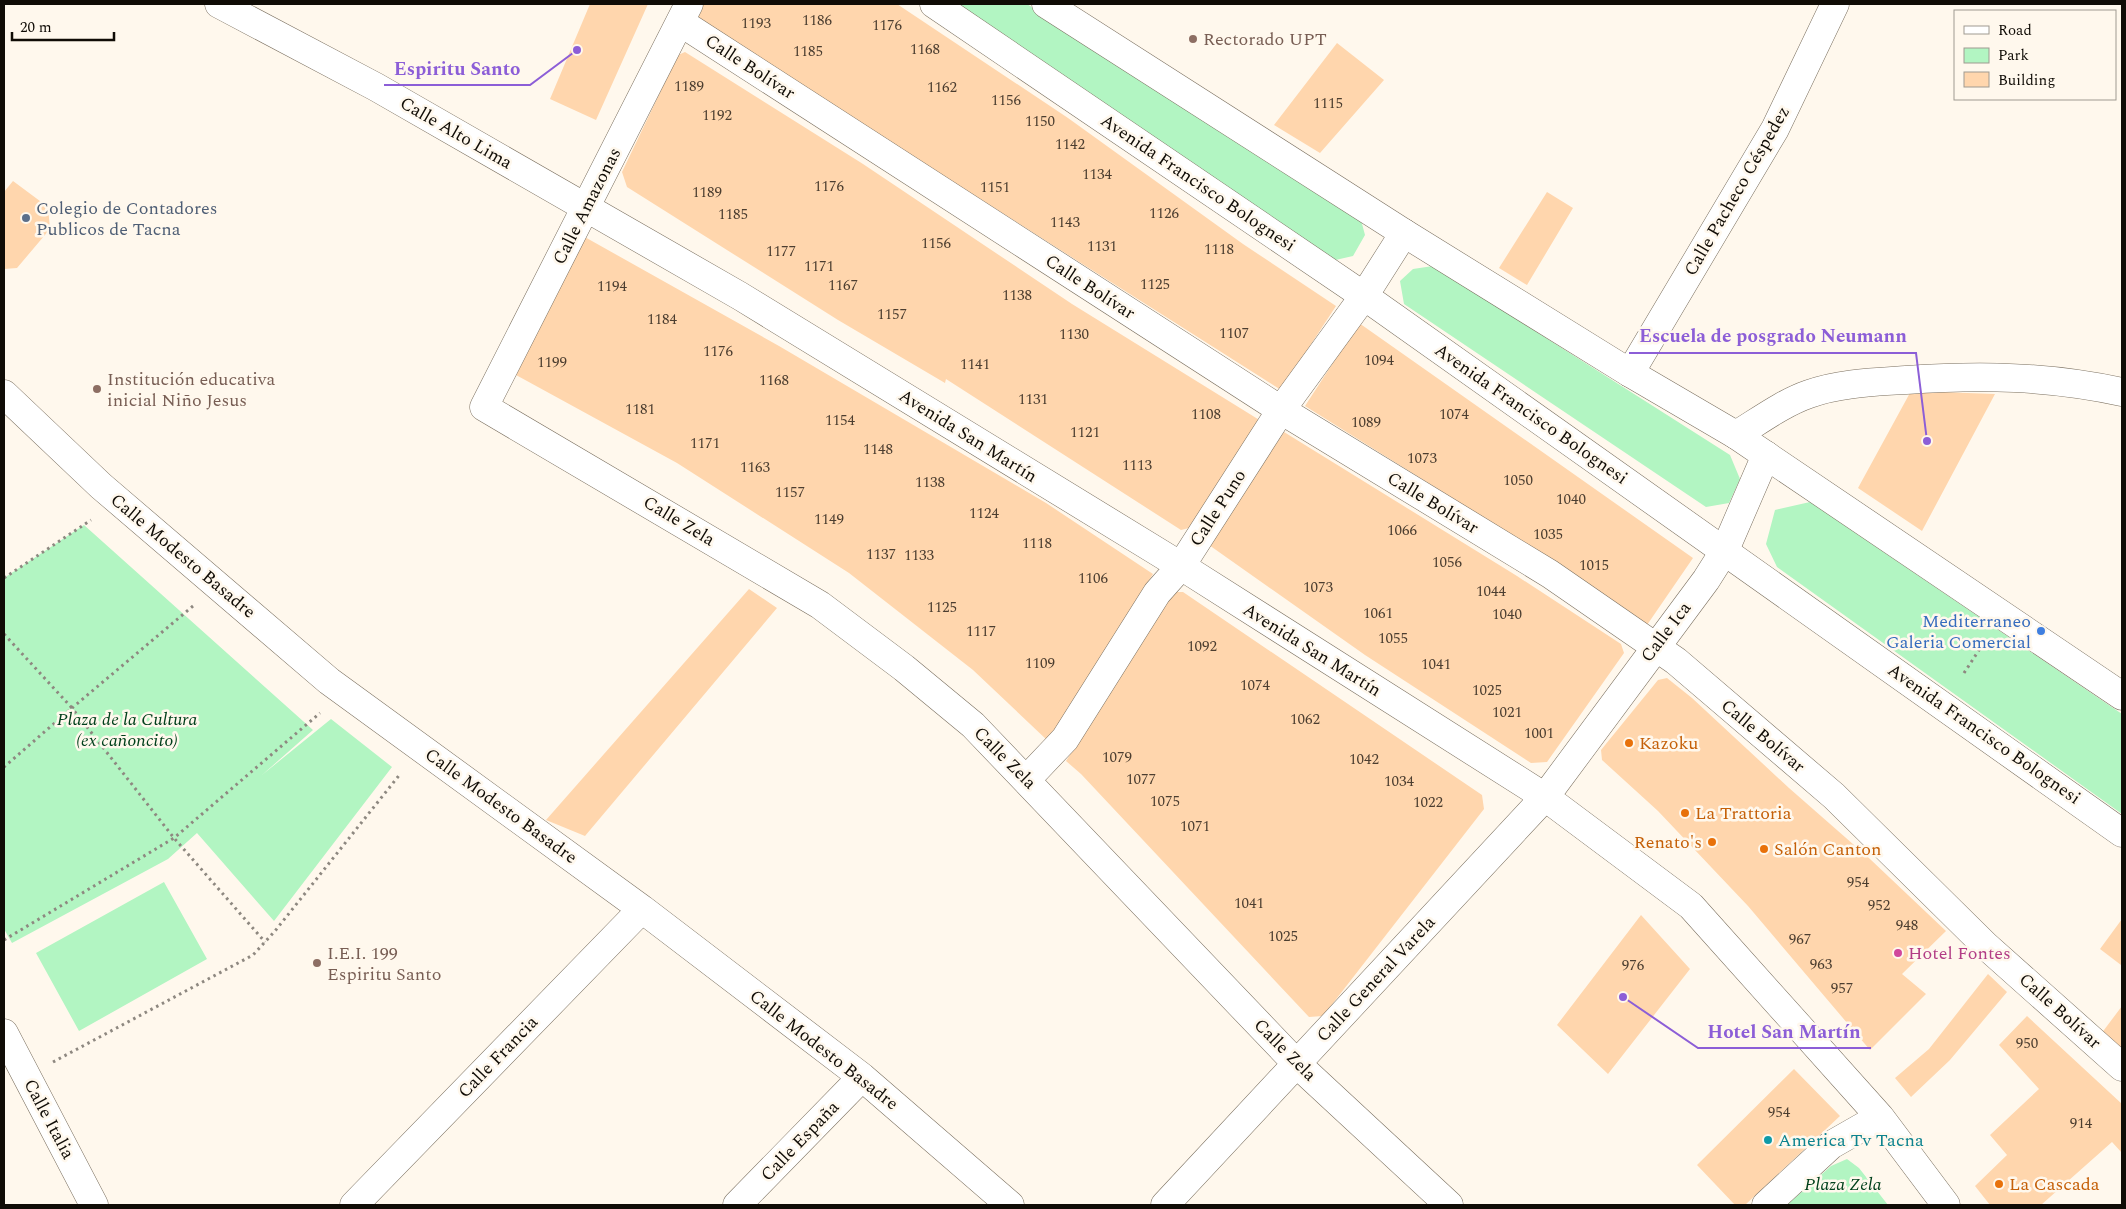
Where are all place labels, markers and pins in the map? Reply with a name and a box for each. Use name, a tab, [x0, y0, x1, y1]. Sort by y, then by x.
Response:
place label: Rectorado UPT	[1203, 26, 1327, 53]
marker: Rectorado UPT	[1187, 33, 1199, 45]
callout: Espiritu Santo	[384, 51, 530, 85]
place label: Colegio de Contadores Publicos de Tacna	[36, 195, 218, 243]
marker: Colegio de Contadores Publicos de Tacna	[20, 212, 32, 224]
callout: Escuela de posgrado Neumann	[1629, 319, 1916, 353]
place label: Institución educativa inicial Niño Jesus	[107, 366, 275, 414]
marker: Institución educativa inicial Niño Jesus	[91, 383, 103, 395]
place label: Mediterraneo Galeria Comercial	[1886, 608, 2031, 656]
marker: Mediterraneo Galeria Comercial	[2035, 625, 2047, 637]
place label: Kazoku	[1639, 730, 1698, 757]
marker: Kazoku	[1623, 737, 1635, 749]
place label: La Trattoria	[1695, 800, 1792, 827]
marker: La Trattoria	[1679, 807, 1691, 819]
place label: Renato's	[1634, 829, 1702, 856]
marker: Renato's	[1706, 836, 1718, 848]
place label: Salón Canton	[1774, 836, 1882, 863]
marker: Salón Canton	[1758, 843, 1770, 855]
place label: I.E.I. 199 Espiritu Santo	[327, 940, 441, 988]
place label: Hotel Fontes	[1908, 940, 2011, 967]
marker: Hotel Fontes	[1892, 947, 1904, 959]
marker: I.E.I. 199 Espiritu Santo	[311, 957, 323, 969]
callout: Hotel San Martín	[1698, 1014, 1871, 1048]
place label: America Tv Tacna	[1778, 1127, 1924, 1154]
marker: America Tv Tacna	[1762, 1134, 1774, 1146]
place label: La Cascada	[2009, 1171, 2100, 1198]
marker: La Cascada	[1993, 1178, 2005, 1190]

